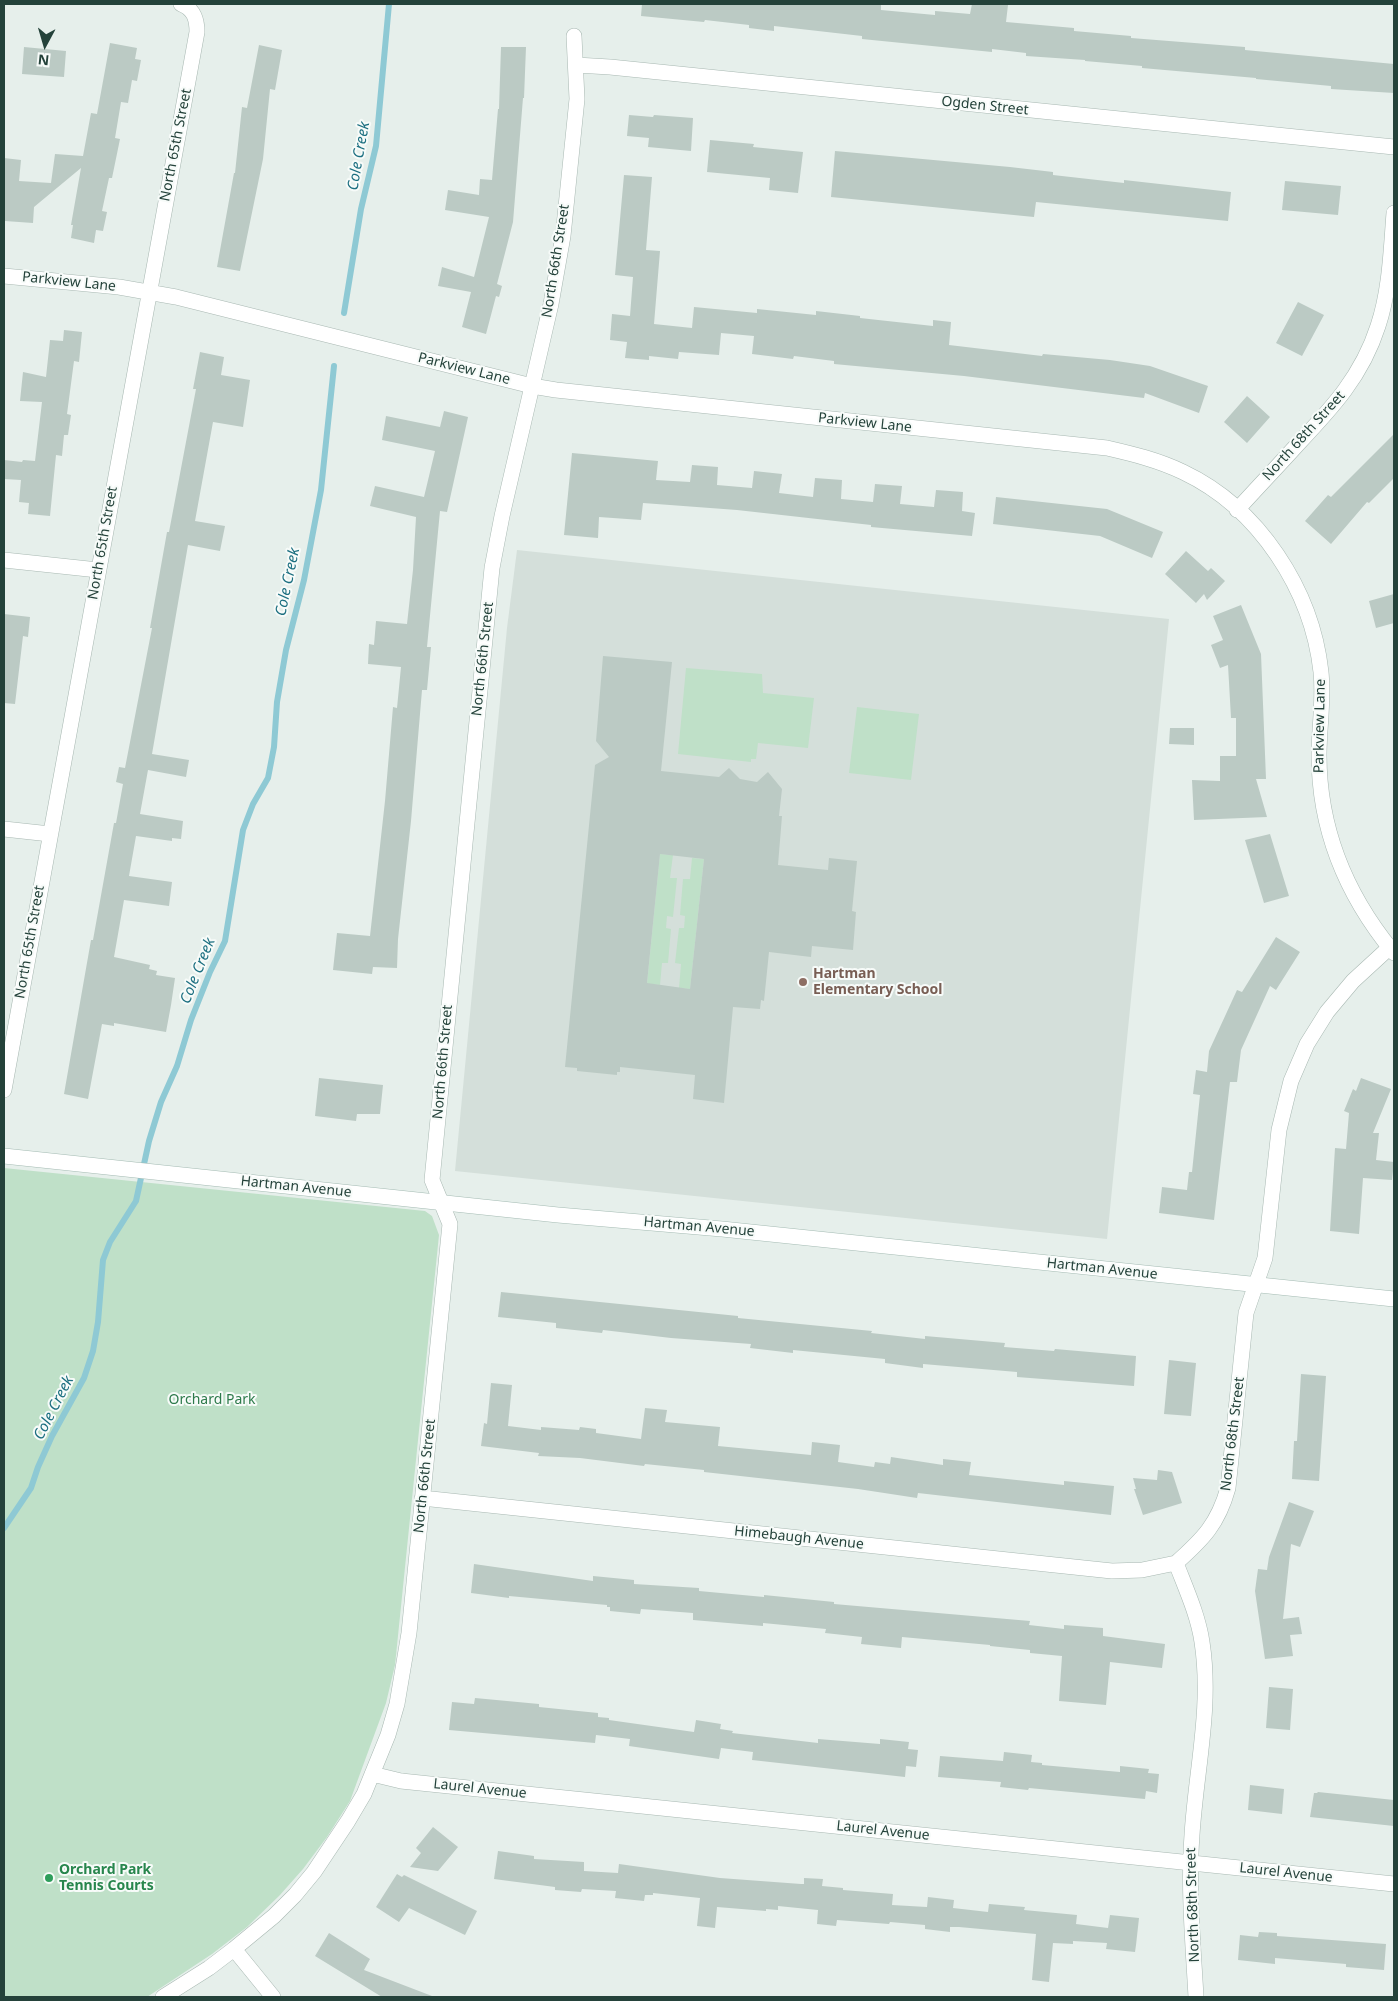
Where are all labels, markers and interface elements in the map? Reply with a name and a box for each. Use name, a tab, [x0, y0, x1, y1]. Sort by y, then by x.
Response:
north arrow	[20, 20, 70, 70]
text: N	[37, 50, 50, 70]
street label: North 65th Street	[157, 87, 195, 203]
street label: Ogden Street	[941, 93, 1029, 119]
water label: Cole Creek	[344, 120, 374, 192]
street label: North 66th Street	[539, 203, 573, 319]
street label: Parkview Lane	[21, 269, 117, 295]
street label: Parkview Lane	[416, 349, 512, 389]
street label: North 68th Street	[1259, 388, 1349, 484]
street label: Parkview Lane	[817, 410, 913, 436]
street label: North 65th Street	[85, 485, 121, 601]
water label: Cole Creek	[272, 546, 304, 618]
street label: North 66th Street	[469, 601, 497, 717]
street label: Parkview Lane	[1311, 679, 1329, 773]
street label: North 65th Street	[12, 884, 48, 1000]
water label: Cole Creek	[177, 935, 219, 1007]
place label: Hartman Elementary School	[813, 966, 943, 999]
marker: Hartman Elementary School	[797, 976, 809, 988]
street label: North 66th Street	[430, 1004, 456, 1120]
street label: Hartman Avenue	[240, 1173, 352, 1201]
street label: Hartman Avenue	[643, 1214, 755, 1240]
street label: Hartman Avenue	[1046, 1255, 1158, 1283]
water label: Cole Creek	[30, 1373, 78, 1443]
street label: North 68th Street	[1218, 1376, 1248, 1492]
park label: Orchard Park	[169, 1392, 255, 1408]
street label: North 66th Street	[411, 1418, 439, 1534]
street label: Himebaugh Avenue	[733, 1523, 865, 1553]
street label: Laurel Avenue	[433, 1776, 527, 1802]
street label: Laurel Avenue	[836, 1818, 930, 1844]
street label: North 68th Street	[1183, 1847, 1203, 1963]
street label: Laurel Avenue	[1239, 1860, 1333, 1886]
place label: Orchard Park Tennis Courts	[59, 1862, 154, 1894]
marker: Orchard Park Tennis Courts	[43, 1872, 55, 1884]

